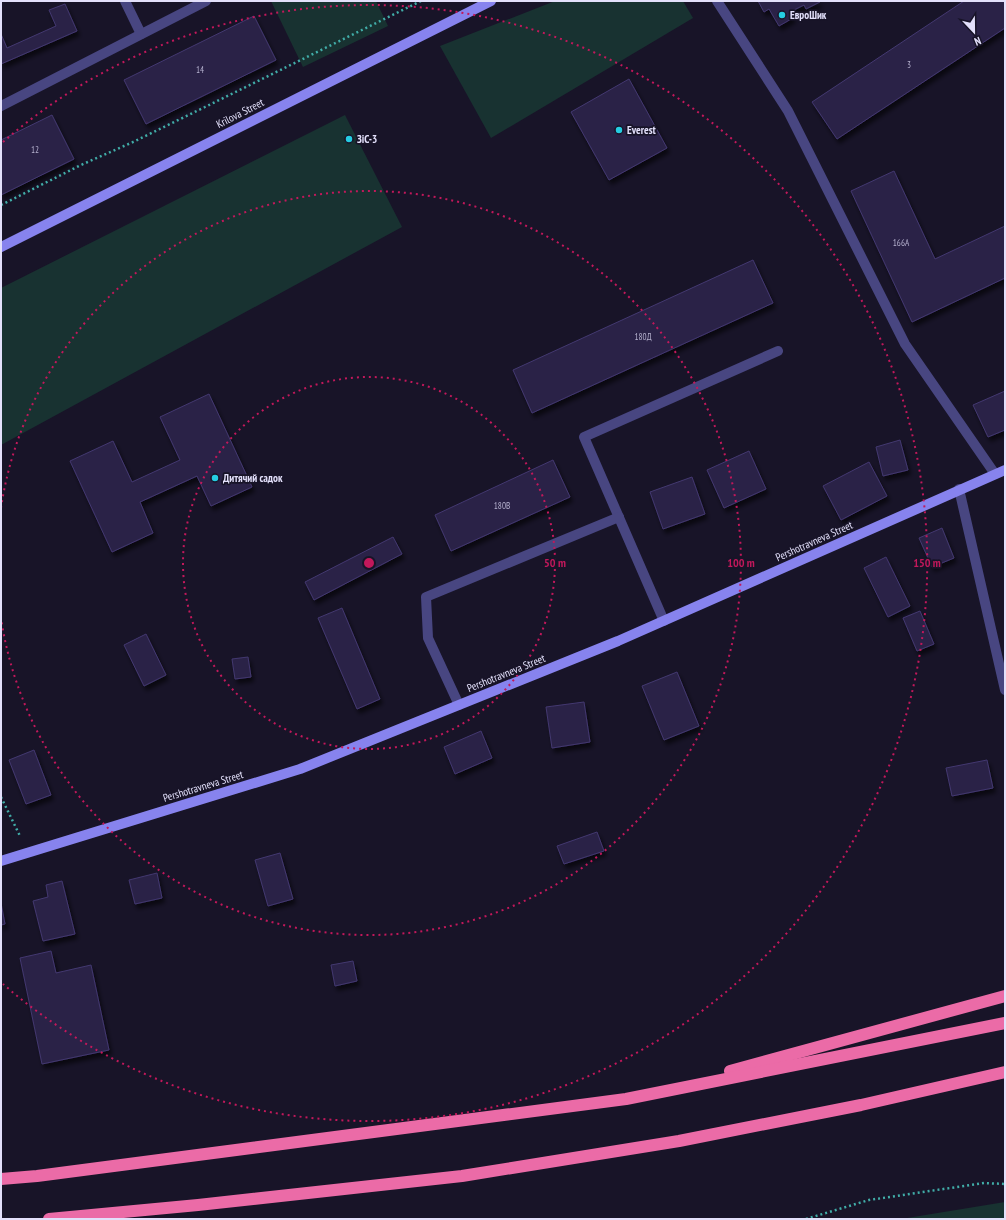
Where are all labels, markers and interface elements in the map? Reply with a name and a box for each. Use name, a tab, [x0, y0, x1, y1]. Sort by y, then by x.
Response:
place label: ЕвроШик	[790, 8, 827, 22]
marker: ЕвроШик	[777, 10, 787, 20]
north arrow	[954, 12, 994, 52]
text: N	[972, 34, 983, 49]
house number: 3	[907, 59, 911, 70]
house number: 14	[196, 64, 204, 75]
street label: Krilova Street	[214, 95, 266, 131]
place label: Everest	[627, 123, 657, 137]
marker: Everest	[614, 125, 624, 135]
place label: ЗіС-3	[357, 132, 377, 146]
marker: ЗіС-3	[344, 134, 354, 144]
house number: 12	[31, 144, 39, 155]
house number: 166А	[893, 237, 910, 248]
house number: 180Д	[634, 331, 652, 342]
place label: Дитячий садок	[223, 471, 283, 485]
marker: Дитячий садок	[210, 473, 220, 483]
house number: 180В	[494, 500, 510, 511]
street label: Pershotravneva Street	[773, 518, 855, 564]
text: 50 m	[544, 555, 566, 570]
text: 100 m	[727, 555, 755, 570]
text: 150 m	[913, 555, 941, 570]
centre of rings	[362, 556, 376, 570]
street label: Pershotravneva Street	[465, 651, 547, 695]
street label: Pershotravneva Street	[161, 767, 245, 805]

